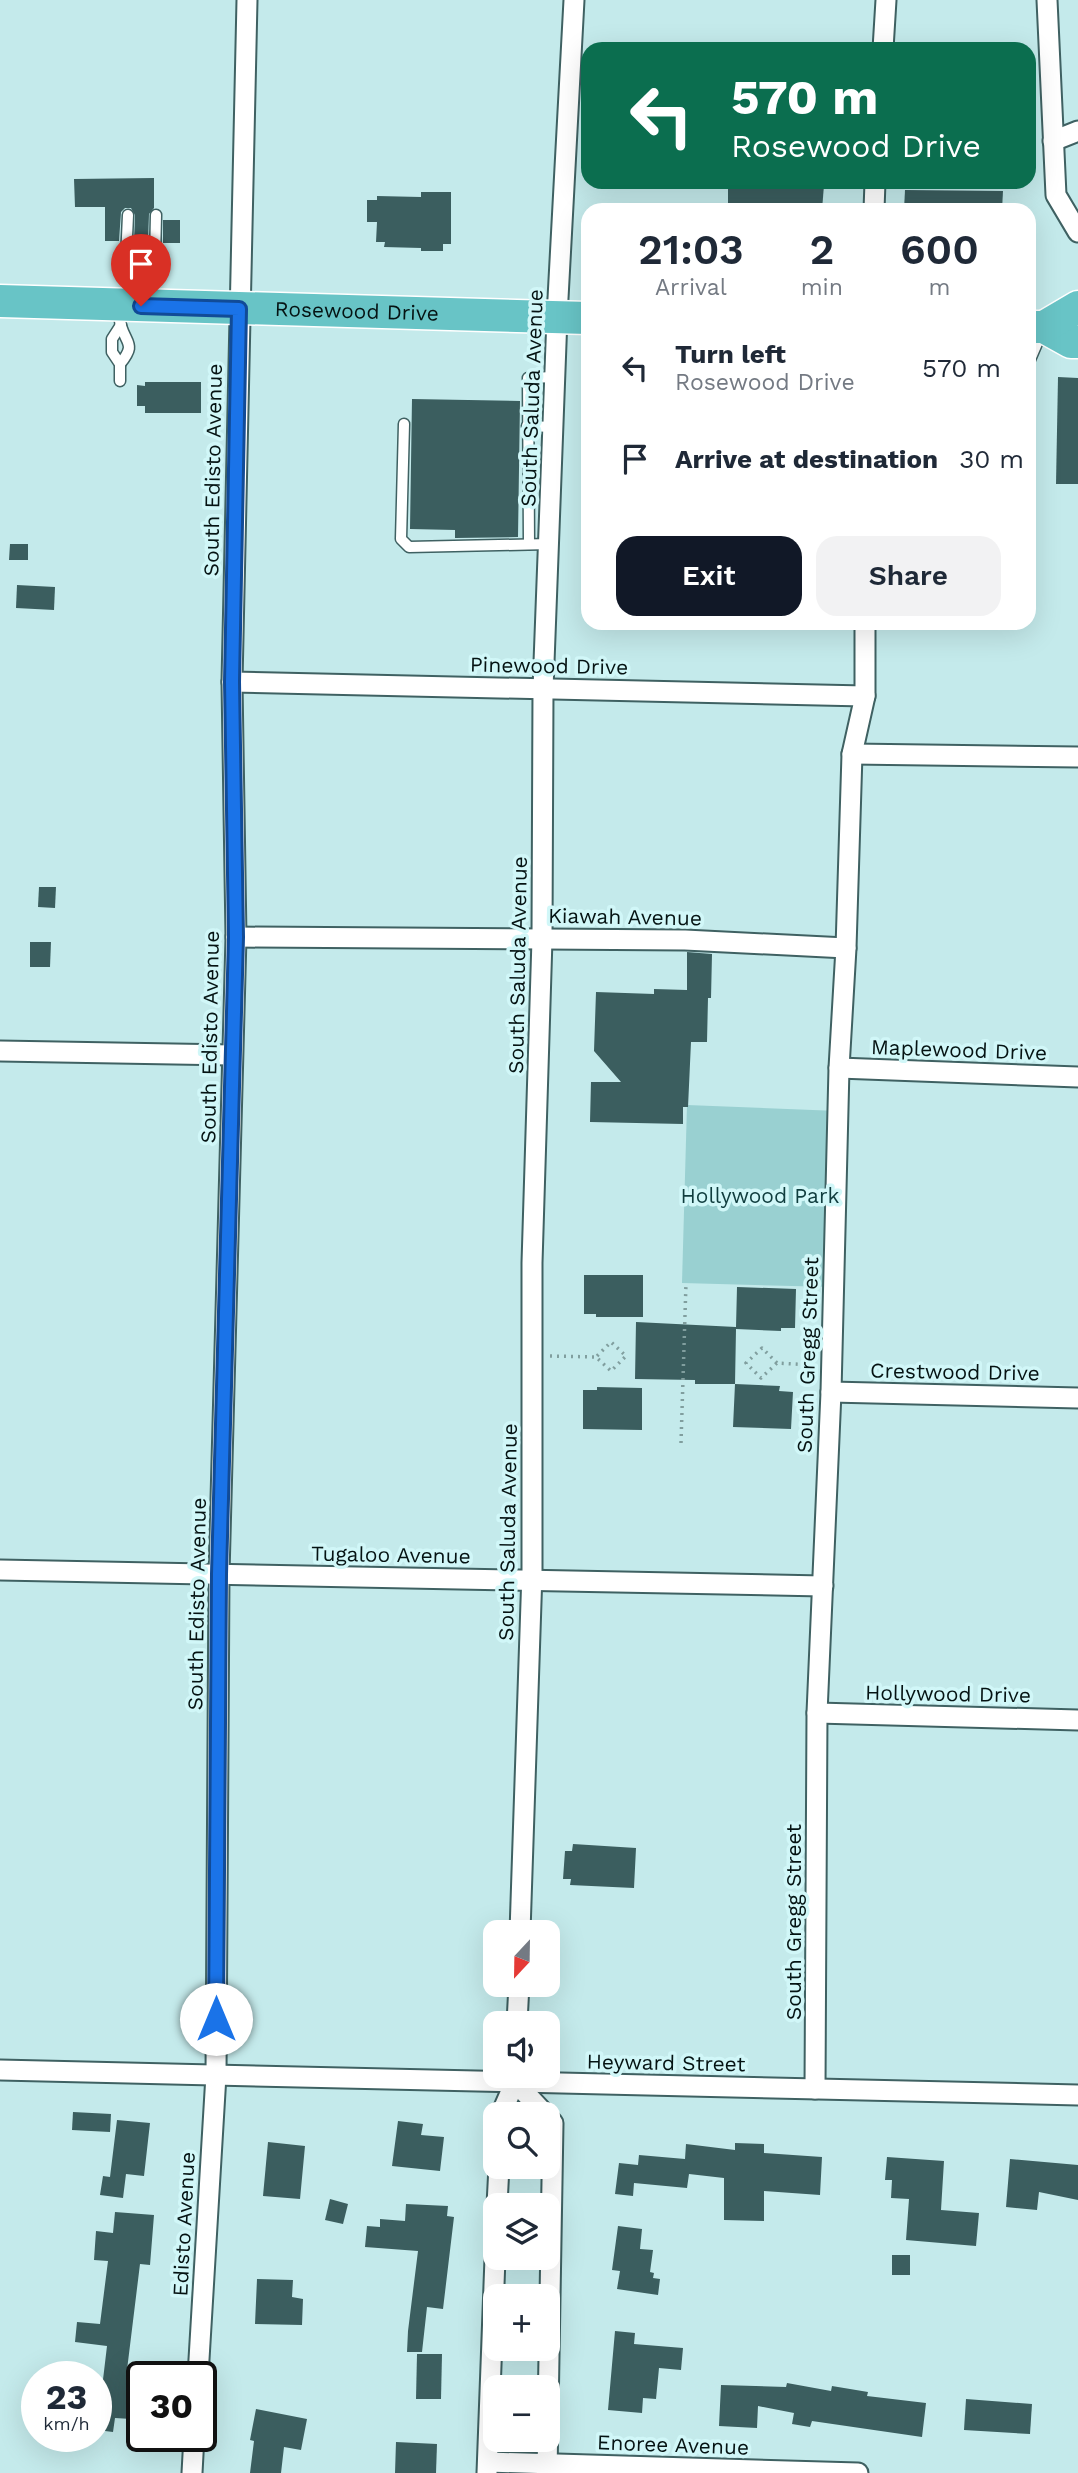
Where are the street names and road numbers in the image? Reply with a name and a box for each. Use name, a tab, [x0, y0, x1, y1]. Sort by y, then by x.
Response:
street label: South Saluda Avenue	[515, 289, 548, 507]
street label: Rosewood Drive	[274, 296, 439, 326]
street label: South Edisto Avenue	[198, 363, 227, 577]
street label: Pinewood Drive	[470, 652, 628, 679]
street label: South Saluda Avenue	[503, 856, 532, 1074]
street label: Kiawah Avenue	[548, 903, 702, 930]
street label: South Edisto Avenue	[195, 930, 224, 1144]
street label: Maplewood Drive	[871, 1034, 1047, 1065]
street label: South Gregg Street	[792, 1256, 823, 1453]
street label: Crestwood Drive	[870, 1358, 1040, 1385]
street label: South Saluda Avenue	[493, 1423, 522, 1641]
street label: South Edisto Avenue	[182, 1497, 211, 1711]
street label: Tugaloo Avenue	[311, 1541, 471, 1568]
street label: Hollywood Drive	[865, 1680, 1031, 1707]
street label: South Gregg Street	[781, 1824, 806, 2020]
street label: Heyward Street	[586, 2049, 746, 2076]
street label: Edisto Avenue	[167, 2151, 200, 2297]
street label: Enoree Avenue	[597, 2429, 749, 2460]

